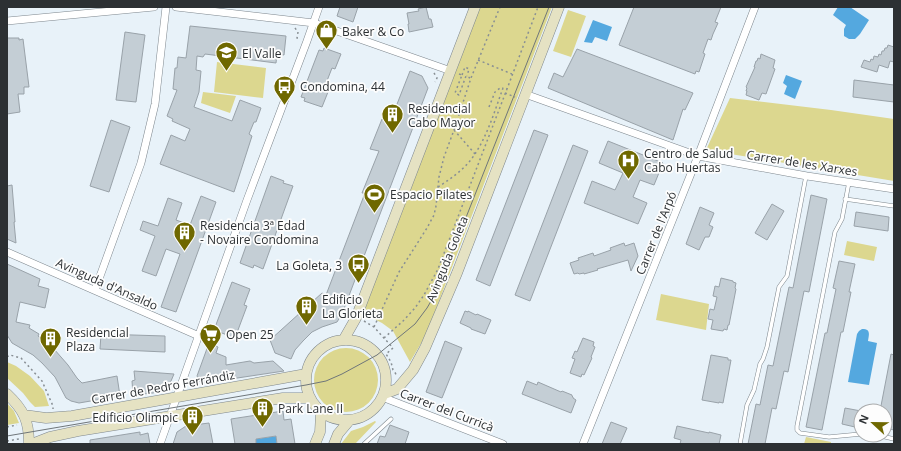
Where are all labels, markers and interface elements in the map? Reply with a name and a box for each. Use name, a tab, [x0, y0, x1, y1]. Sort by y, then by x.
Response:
shop icon: Baker & Co	[314, 18, 340, 51]
place label: Baker & Co	[342, 23, 404, 40]
school or university icon: El Valle	[214, 40, 240, 73]
place label: El Valle	[242, 45, 282, 62]
bus stop icon: Condomina, 44	[272, 73, 298, 106]
place label: Condomina, 44	[300, 78, 385, 95]
place label: Residencial Cabo Mayor	[408, 100, 476, 131]
building icon: Residencial Cabo Mayor	[380, 102, 406, 135]
place label: Centro de Salud Cabo Huertas	[644, 145, 733, 176]
street label: Carrer de les Xarxes	[745, 146, 859, 180]
hospital icon: Centro de Salud Cabo Huertas	[615, 147, 641, 180]
sports icon: Espacio Pilates	[361, 181, 387, 214]
place label: Espacio Pilates	[390, 186, 472, 203]
street label: Carrer de l'Arpó	[632, 189, 680, 277]
street label: Avinguda Goleta	[422, 213, 472, 305]
place label: Residencia 3ª Edad - Novaire Condomina	[200, 217, 319, 248]
building icon: Residencia 3ª Edad - Novaire Condomina	[172, 219, 198, 252]
bus stop icon: La Goleta, 3	[345, 252, 371, 285]
street label: Avinguda d'Ansaldo	[53, 254, 161, 314]
place label: La Goleta, 3	[276, 257, 342, 274]
place label: Edificio La Glorieta	[322, 291, 383, 322]
building icon: Edificio La Glorieta	[293, 293, 319, 326]
supermarket icon: Open 25	[197, 321, 223, 354]
place label: Residencial Plaza	[66, 324, 129, 355]
building icon: Residencial Plaza	[37, 326, 63, 359]
place label: Open 25	[226, 326, 274, 343]
street label: Carrer de Pedro Ferrándiz	[90, 366, 236, 408]
street label: Carrer del Curricà	[398, 384, 496, 436]
building icon: Park Lane II	[249, 395, 275, 428]
place label: Park Lane II	[278, 400, 343, 417]
north arrow	[853, 403, 893, 443]
building icon: Edificio Olimpic	[180, 404, 206, 437]
place label: Edificio Olimpic	[92, 409, 178, 426]
text: N	[855, 412, 872, 426]

